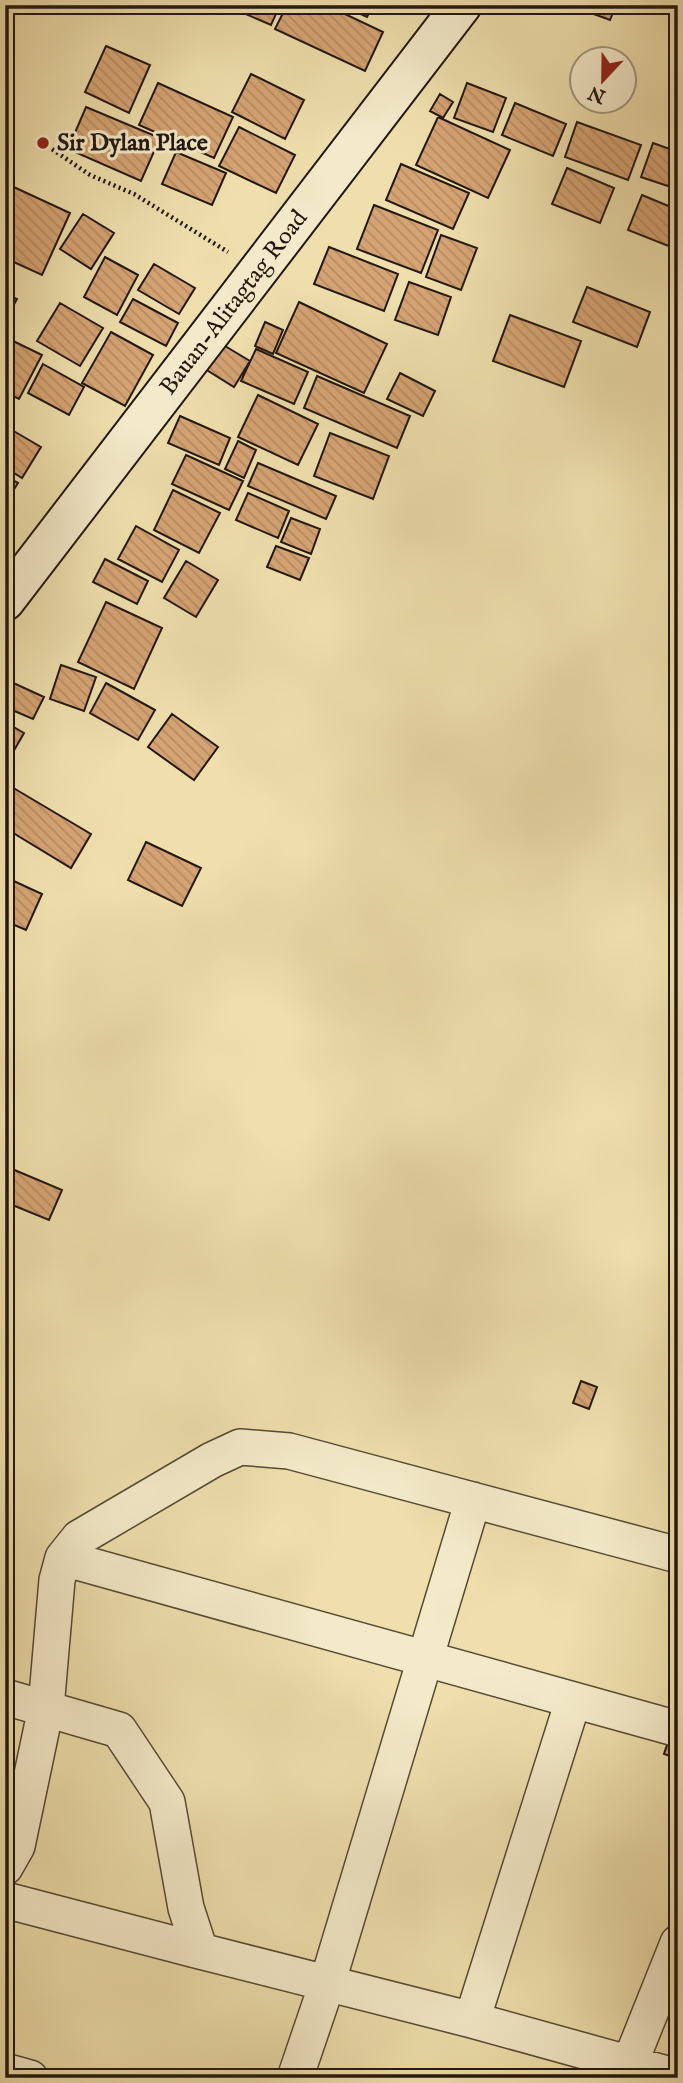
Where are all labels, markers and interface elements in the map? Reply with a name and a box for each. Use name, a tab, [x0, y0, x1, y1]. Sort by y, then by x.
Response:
north arrow	[568, 46, 638, 116]
text: N	[585, 79, 610, 108]
place label: Sir Dylan Place	[57, 128, 208, 159]
marker: Sir Dylan Place	[35, 135, 51, 151]
street label: Bauan-Alitagtag Road	[153, 204, 315, 401]

